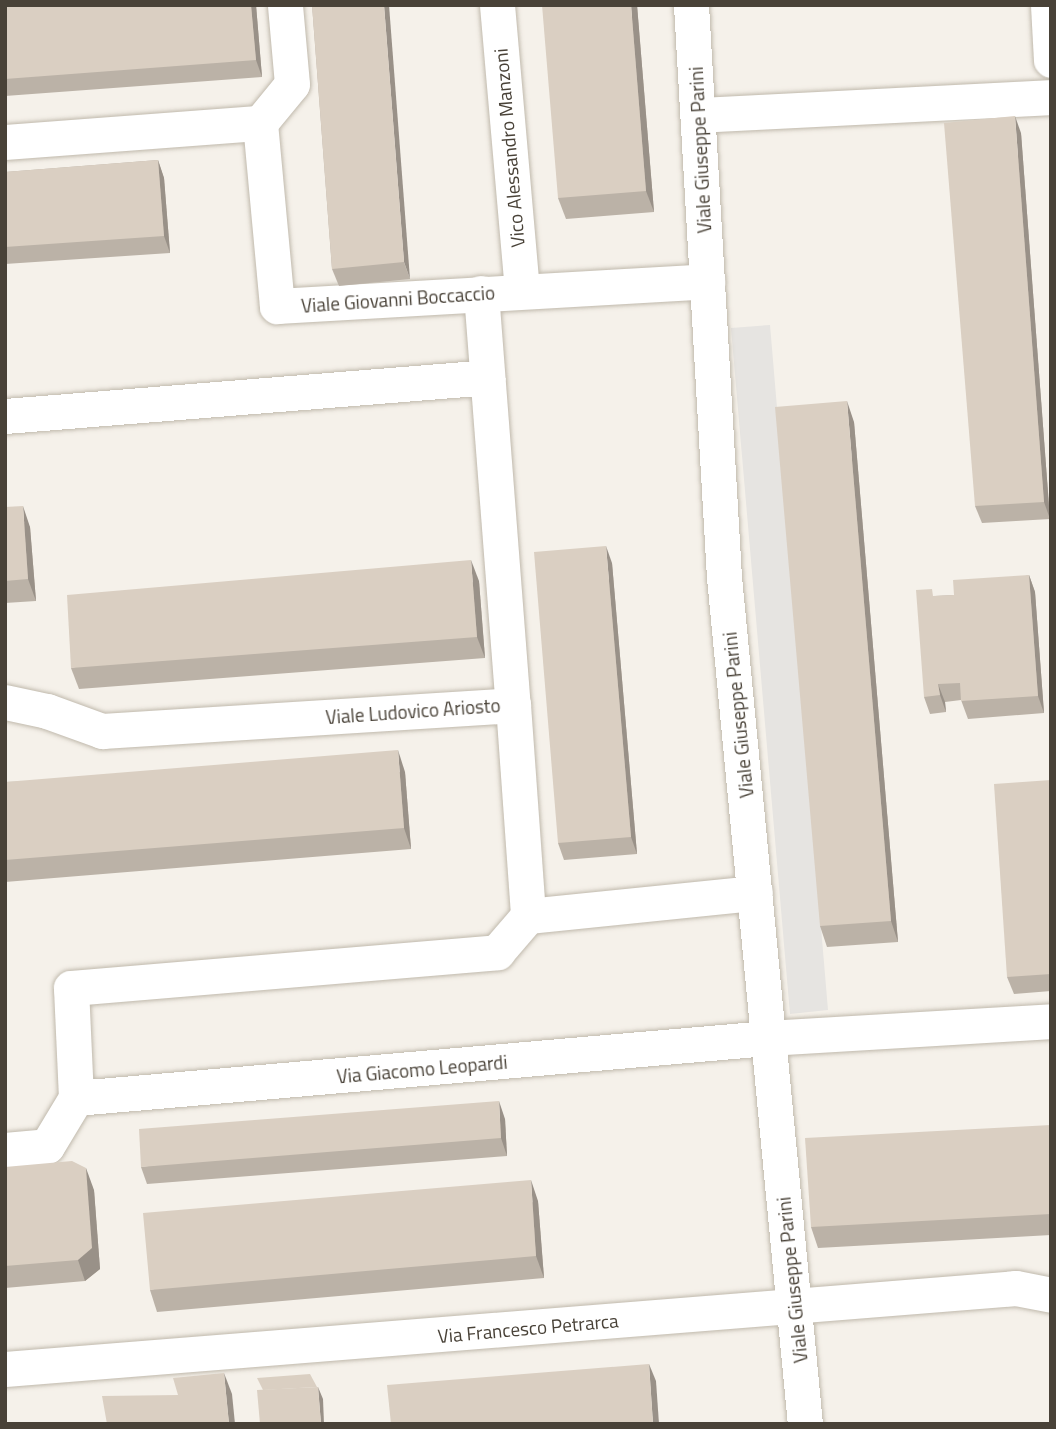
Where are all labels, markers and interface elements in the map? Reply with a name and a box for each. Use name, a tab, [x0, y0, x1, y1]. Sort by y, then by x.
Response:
street label: Vico Alessandro Manzoni	[489, 48, 529, 248]
street label: Viale Giuseppe Parini	[684, 66, 716, 234]
street label: Viale Giovanni Boccaccio	[300, 281, 496, 317]
street label: Viale Giuseppe Parini	[718, 631, 758, 799]
street label: Viale Ludovico Ariosto	[325, 694, 501, 728]
street label: Via Giacomo Leopardi	[336, 1050, 508, 1088]
street label: Viale Giuseppe Parini	[772, 1196, 812, 1364]
street label: Via Francesco Petrarca	[437, 1309, 619, 1347]

